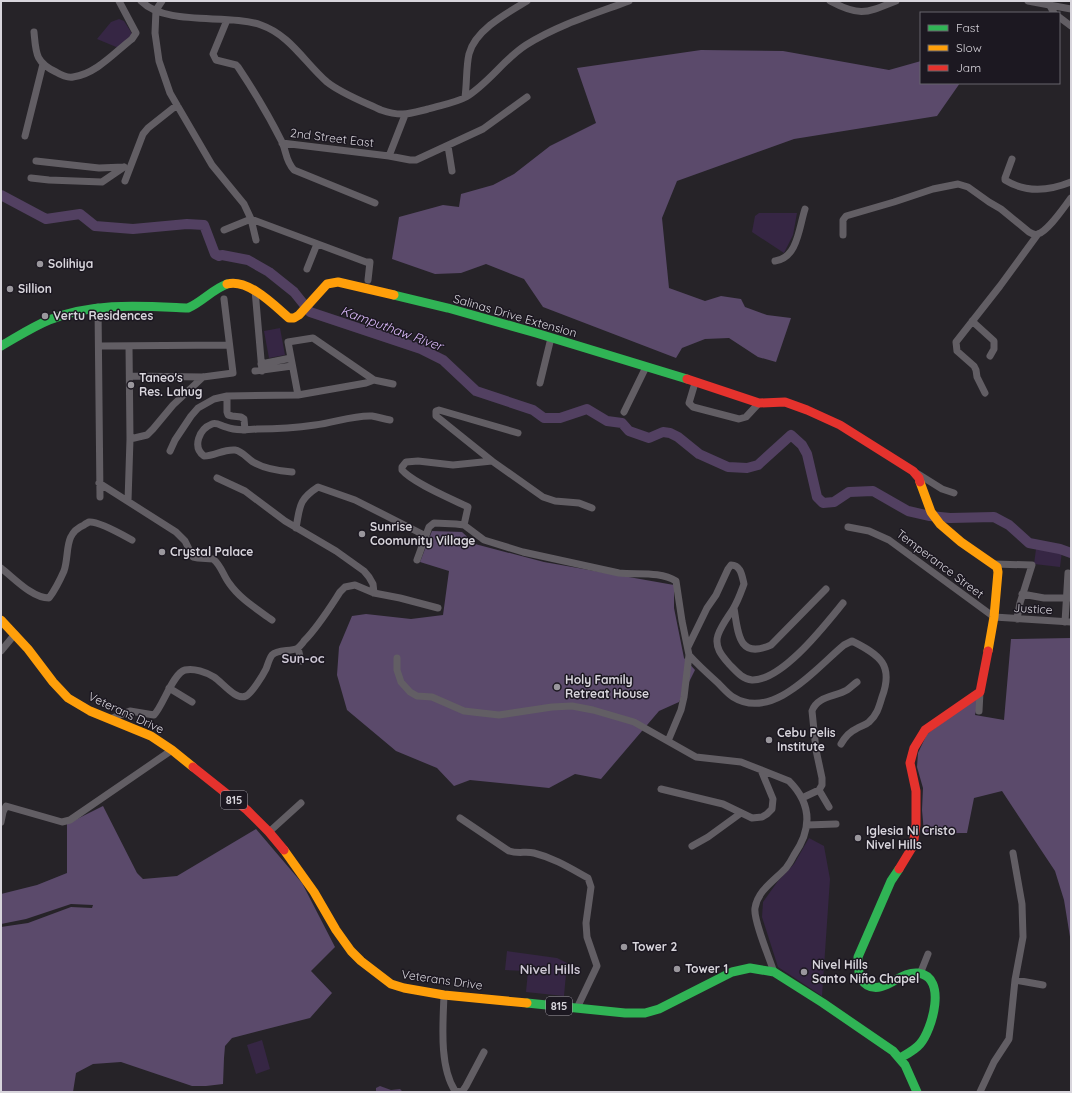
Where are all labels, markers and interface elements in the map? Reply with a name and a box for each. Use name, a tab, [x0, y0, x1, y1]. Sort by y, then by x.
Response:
legend	[920, 12, 1060, 84]
text: Fast	[956, 20, 980, 35]
text: Slow	[956, 40, 982, 55]
text: Jam	[956, 60, 981, 75]
street label: 2nd Street East	[289, 125, 375, 150]
place label: Solihiya	[48, 256, 93, 271]
marker: Solihiya	[35, 259, 45, 269]
place label: Sillion	[18, 281, 52, 296]
marker: Sillion	[5, 284, 15, 294]
street label: Salinas Drive Extension	[452, 291, 579, 340]
water label: Kamputhaw River	[339, 302, 447, 355]
place label: Vertu Residences	[53, 308, 153, 323]
marker: Vertu Residences	[40, 311, 50, 321]
place label: Taneo's Res. Lahug	[139, 370, 202, 399]
marker: Taneo's Res. Lahug	[126, 380, 136, 390]
place label: Sunrise Coomunity Village	[370, 519, 475, 548]
street label: Temperance Street	[894, 526, 987, 601]
marker: Sunrise Coomunity Village	[357, 529, 367, 539]
place label: Crystal Palace	[170, 544, 253, 559]
marker: Crystal Palace	[157, 547, 167, 557]
street label: Justice	[1013, 600, 1053, 617]
district label: Sun-oc	[281, 650, 325, 666]
place label: Holy Family Retreat House	[565, 672, 649, 701]
marker: Holy Family Retreat House	[552, 682, 562, 692]
street label: Veterans Drive	[86, 688, 167, 737]
place label: Cebu Pelis Institute	[777, 725, 836, 754]
marker: Cebu Pelis Institute	[764, 735, 774, 745]
road number: 815	[221, 791, 247, 809]
place label: Iglesia Ni Cristo Nivel Hills	[866, 823, 956, 852]
marker: Iglesia Ni Cristo Nivel Hills	[853, 833, 863, 843]
place label: Tower 2	[632, 939, 677, 954]
marker: Tower 2	[619, 942, 629, 952]
place label: Nivel Hills Santo Niño Chapel	[812, 957, 919, 986]
district label: Nivel Hills	[520, 961, 580, 977]
place label: Tower 1	[685, 961, 728, 976]
marker: Tower 1	[672, 964, 682, 974]
street label: Veterans Drive	[401, 966, 484, 993]
marker: Nivel Hills Santo Niño Chapel	[799, 967, 809, 977]
road number: 815	[546, 997, 572, 1015]

